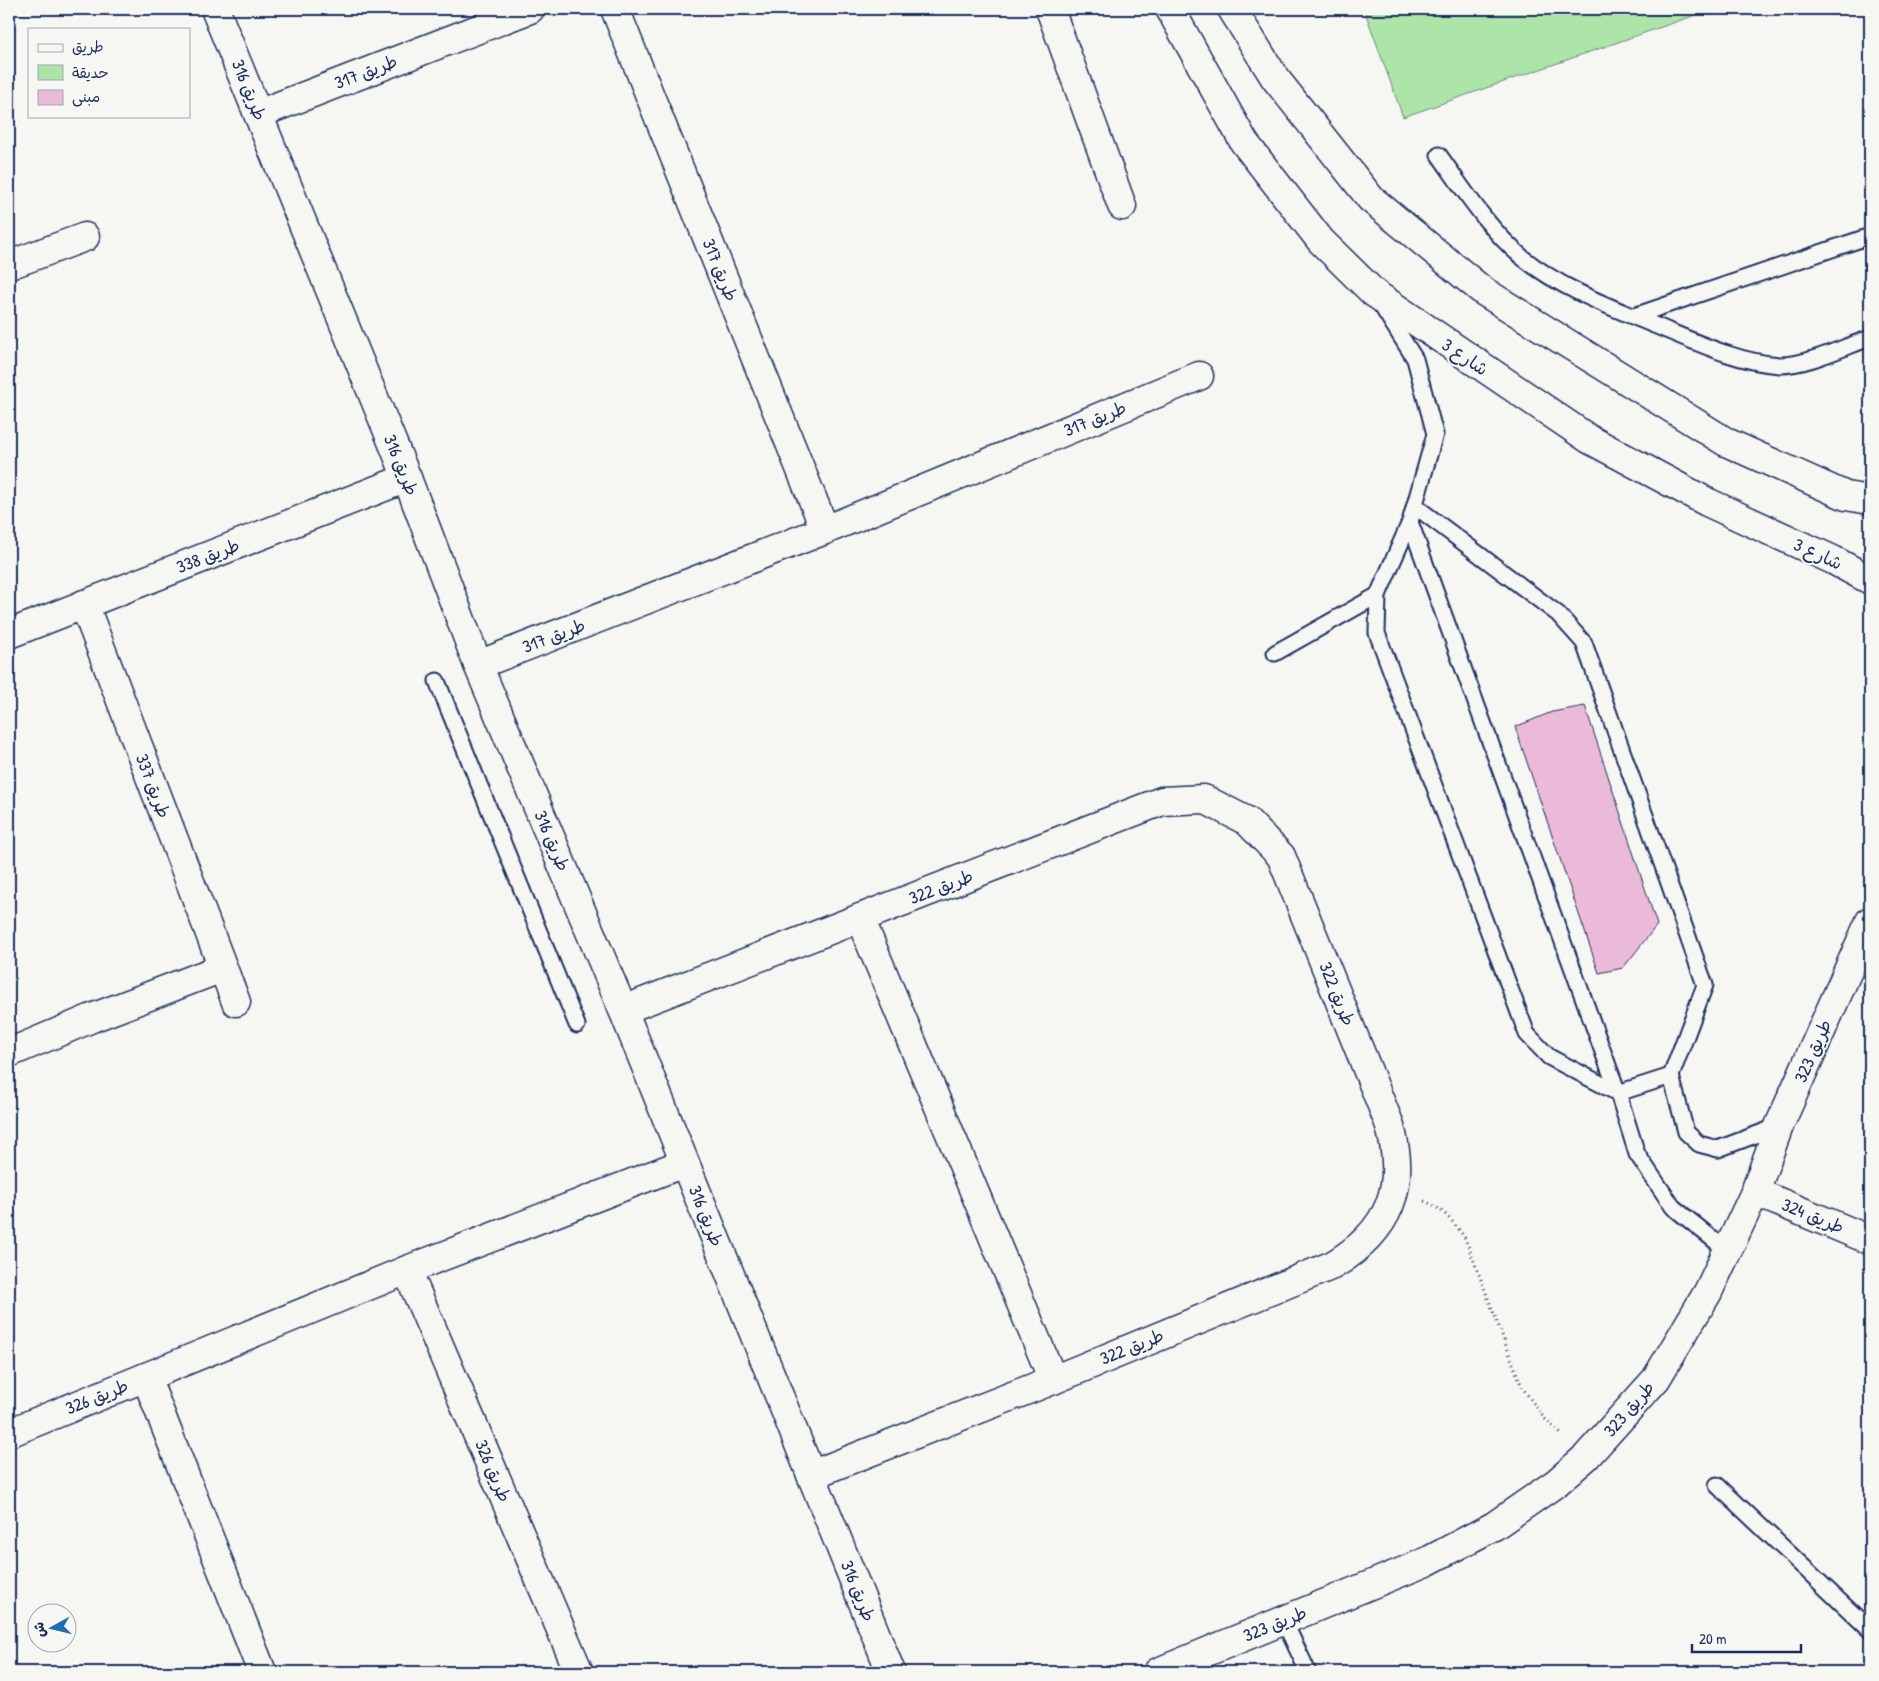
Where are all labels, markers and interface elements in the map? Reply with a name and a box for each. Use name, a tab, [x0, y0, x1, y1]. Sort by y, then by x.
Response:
legend	[28, 28, 190, 118]
text: طريق	[72, 36, 104, 57]
street label: طريق 317	[331, 48, 401, 95]
street label: طريق 316	[226, 56, 273, 124]
text: حديقة	[72, 62, 109, 83]
text: مبنى	[72, 86, 100, 107]
street label: طريق 317	[697, 235, 744, 305]
street label: شارع 3	[1437, 332, 1493, 381]
street label: طريق 317	[1060, 395, 1130, 442]
street label: طريق 316	[378, 431, 425, 499]
street label: شارع 3	[1790, 531, 1847, 576]
street label: طريق 338	[173, 532, 243, 579]
street label: طريق 317	[519, 612, 589, 659]
street label: طريق 337	[130, 750, 177, 822]
street label: طريق 316	[529, 807, 576, 875]
street label: طريق 322	[905, 863, 977, 910]
street label: طريق 322	[1313, 958, 1362, 1029]
street label: طريق 323	[1788, 1015, 1837, 1086]
street label: طريق 316	[683, 1182, 730, 1250]
street label: طريق 324	[1778, 1192, 1848, 1239]
street label: طريق 322	[1096, 1322, 1167, 1371]
street label: طريق 326	[62, 1373, 132, 1420]
street label: طريق 323	[1597, 1375, 1660, 1442]
street label: طريق 326	[469, 1436, 518, 1506]
street label: طريق 316	[835, 1557, 882, 1625]
street label: طريق 323	[1239, 1599, 1310, 1648]
north arrow	[28, 1604, 78, 1654]
text: ش	[28, 1621, 49, 1639]
scale bar	[1692, 1621, 1800, 1653]
text: 20 m	[1699, 1628, 1726, 1649]

